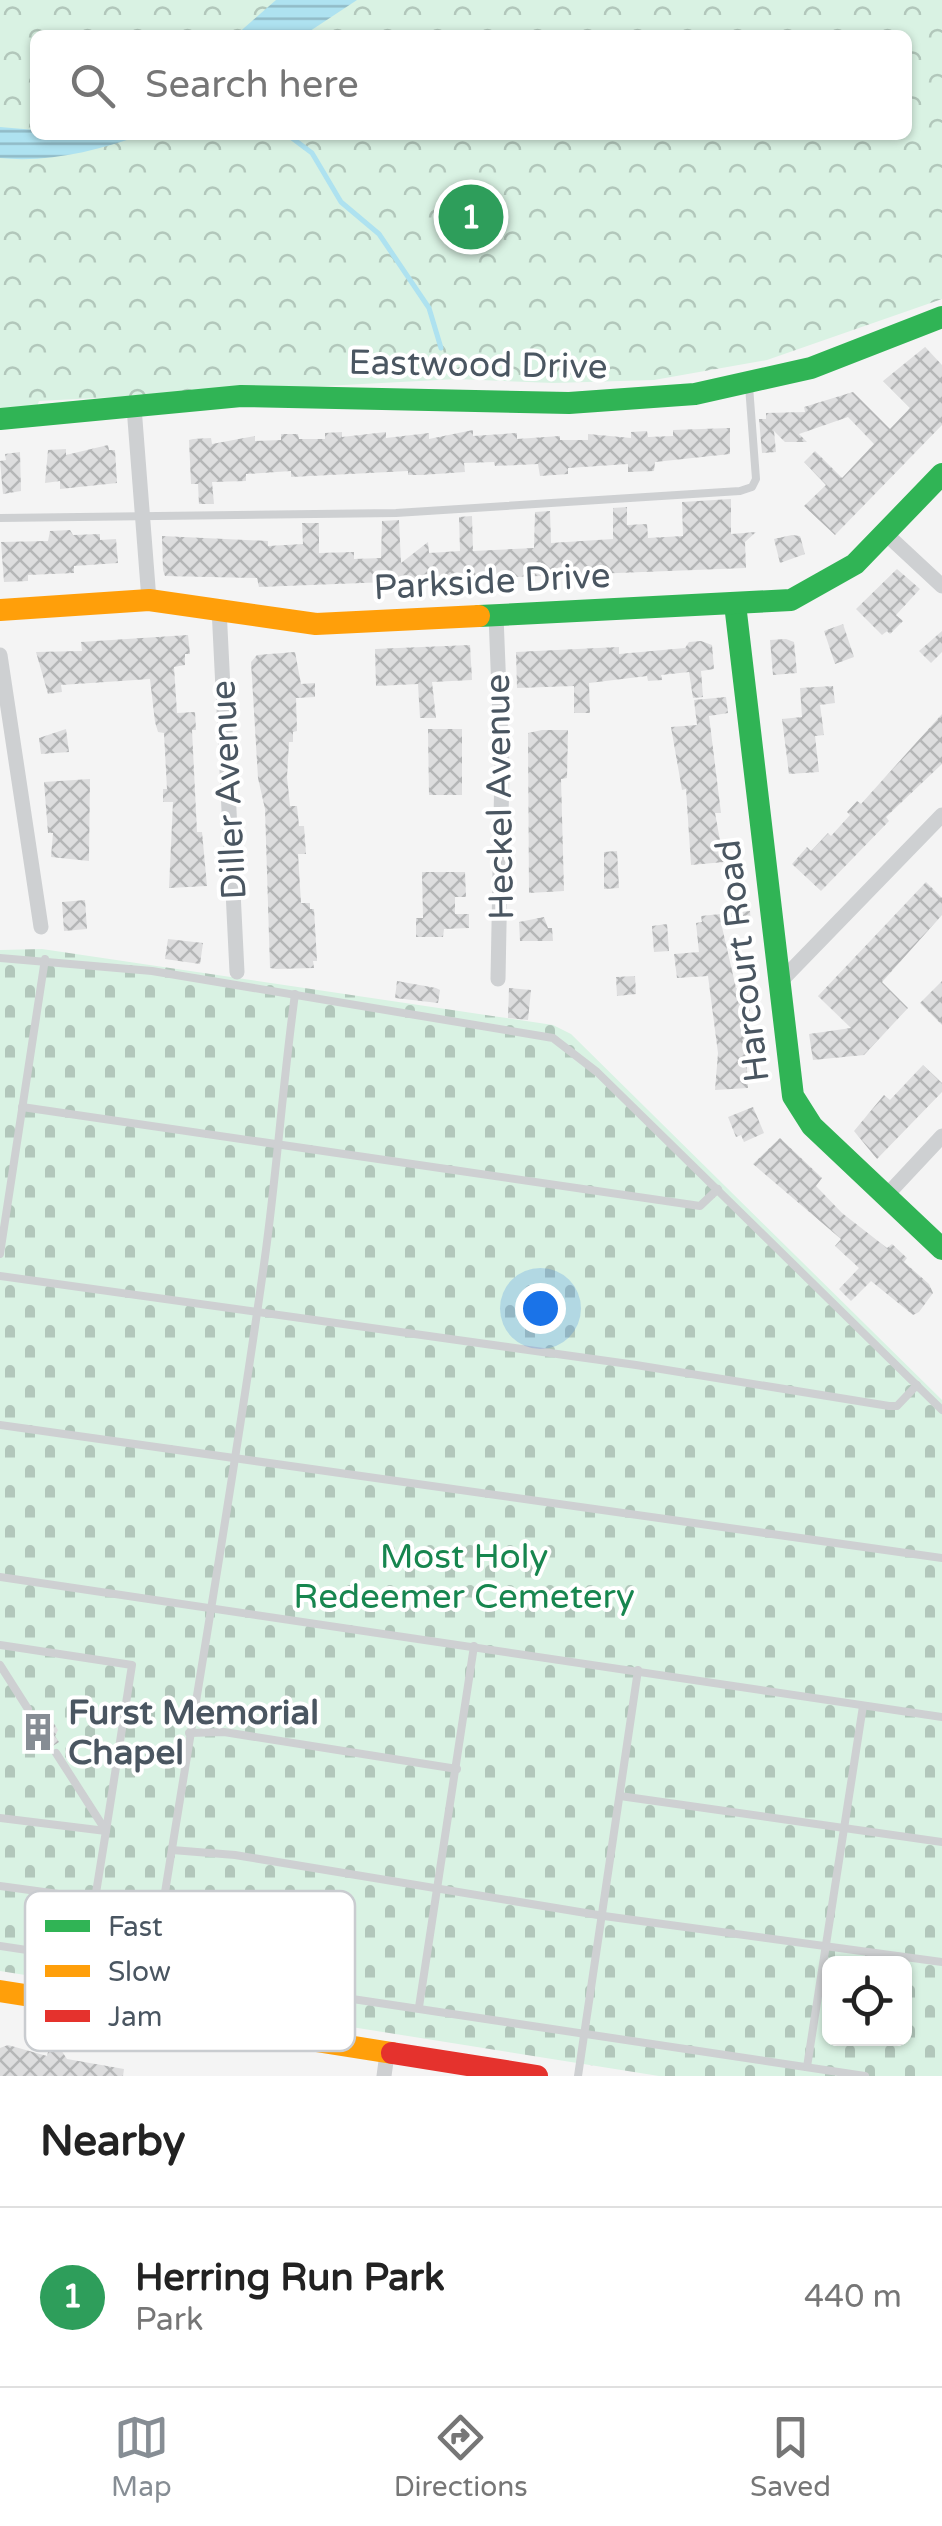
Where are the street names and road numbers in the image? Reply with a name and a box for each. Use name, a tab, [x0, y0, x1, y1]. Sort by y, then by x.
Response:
street label: Eastwood Drive	[348, 342, 608, 388]
street label: Parkside Drive	[372, 555, 612, 609]
street label: Heckel Avenue	[477, 674, 523, 920]
street label: Diller Avenue	[202, 679, 256, 901]
street label: Harcourt Road	[707, 837, 779, 1084]

